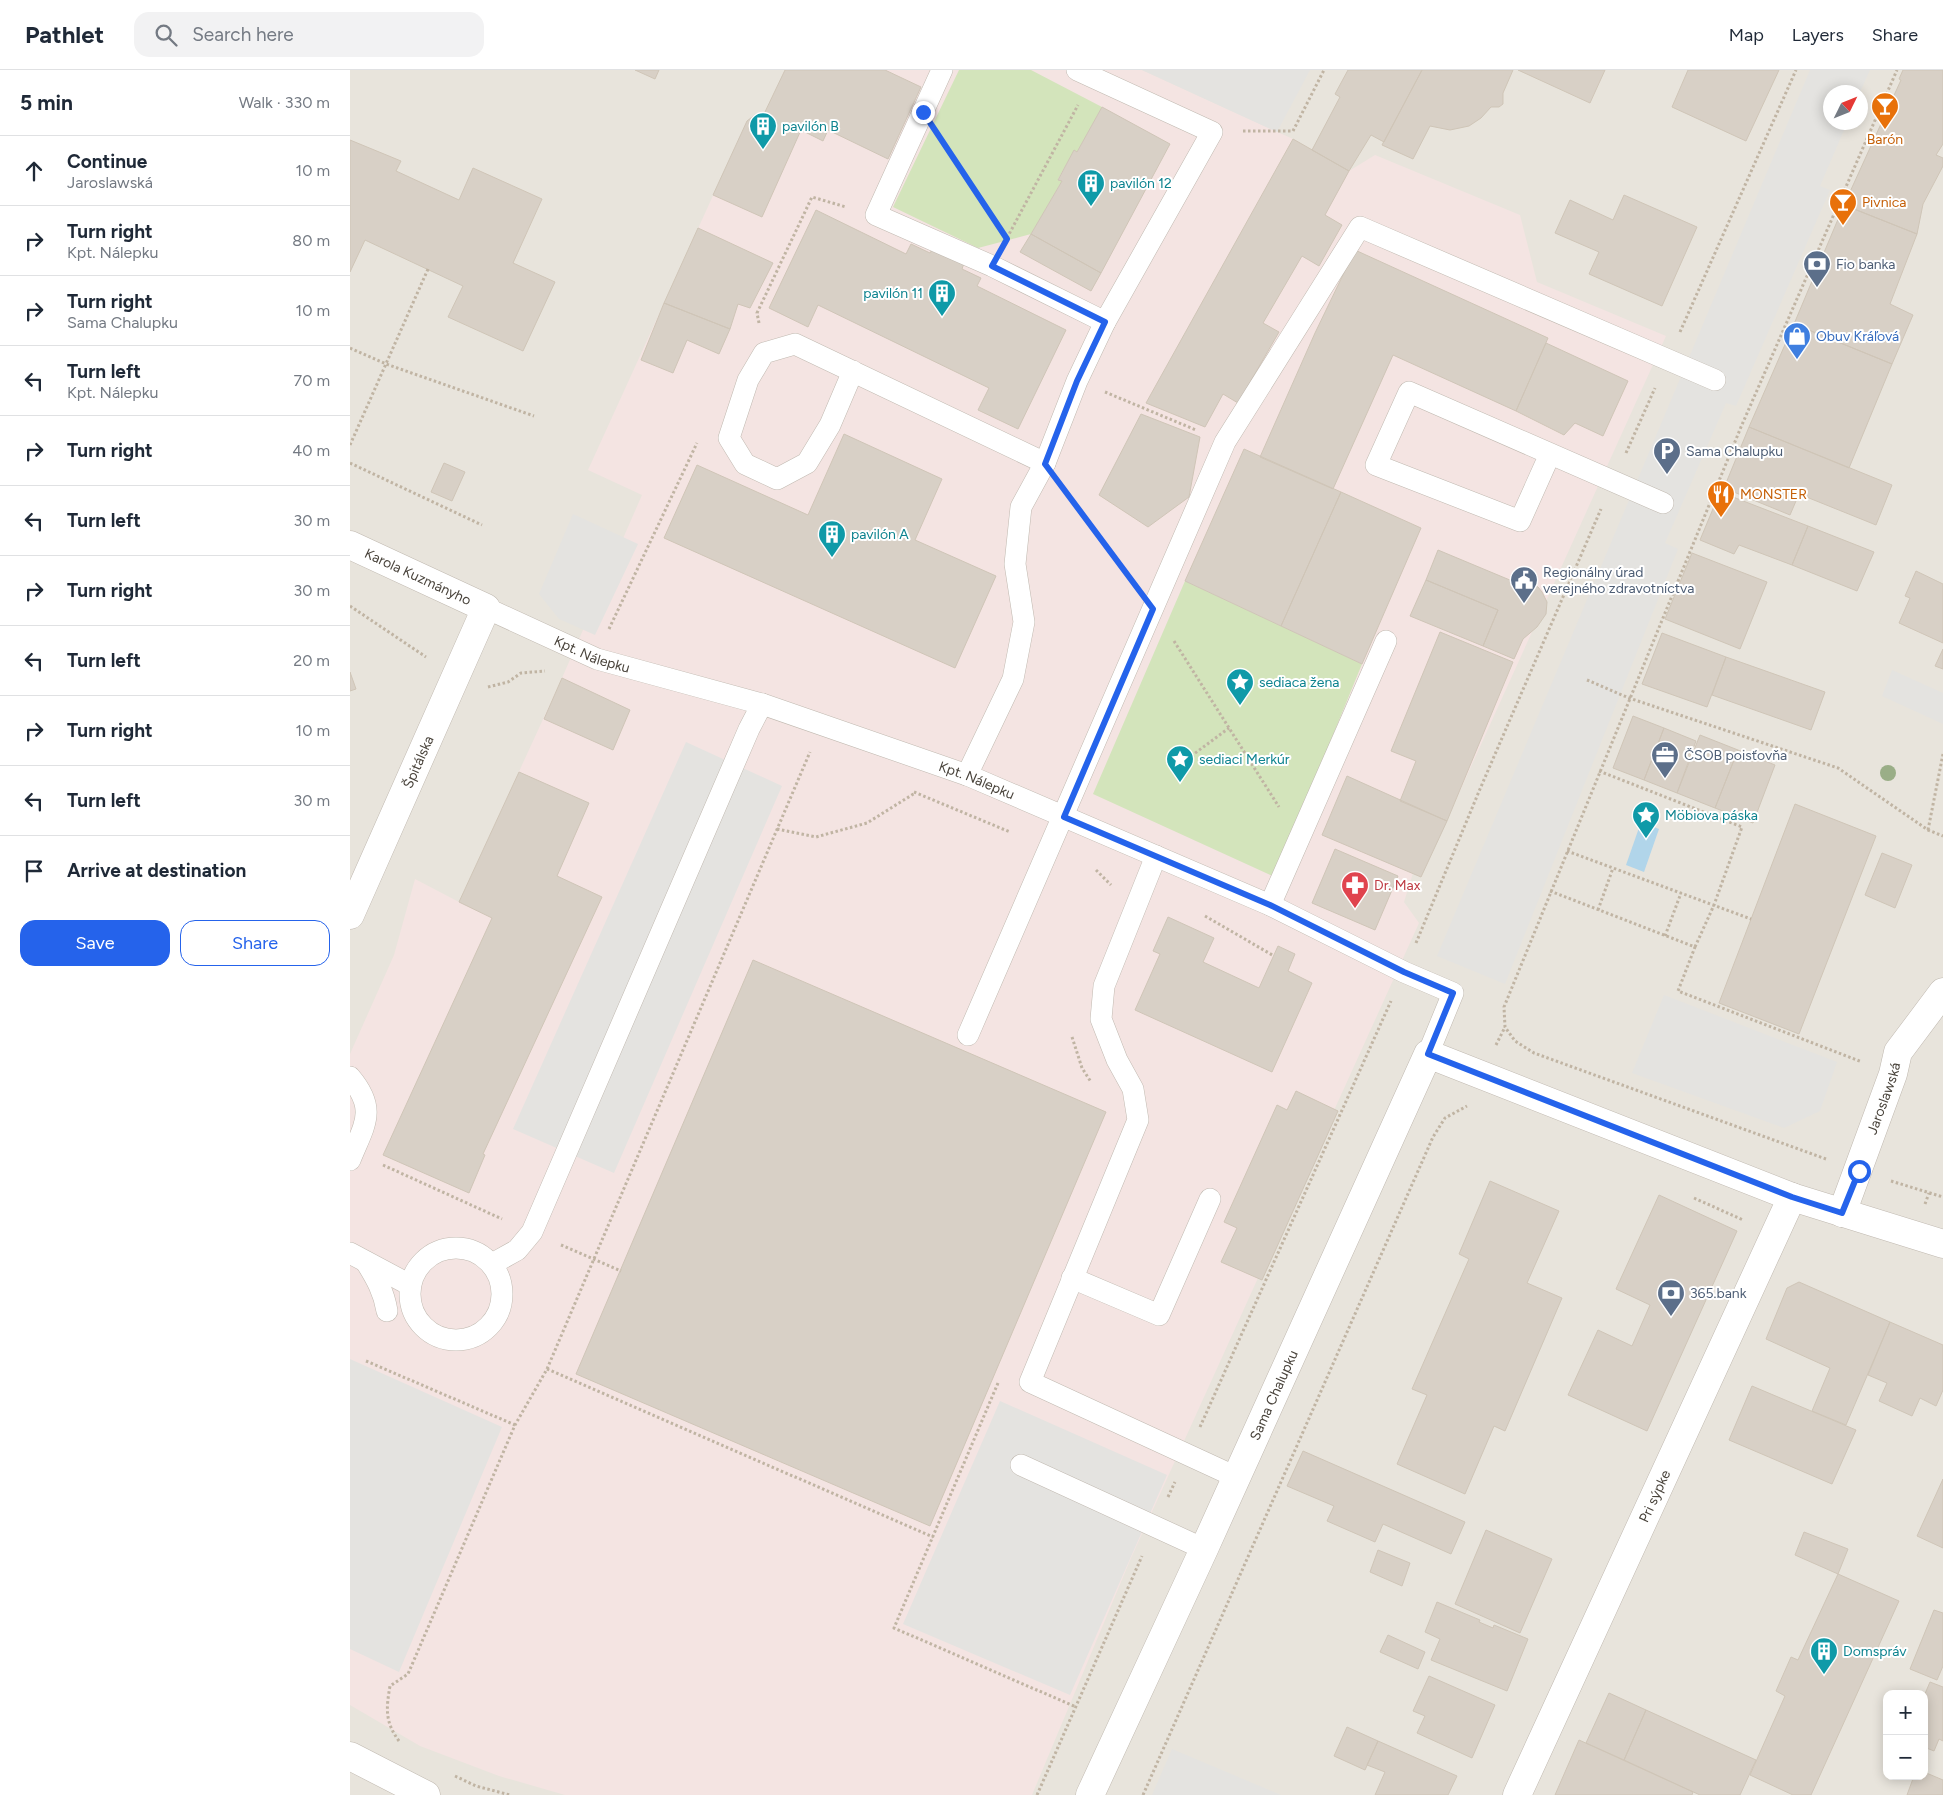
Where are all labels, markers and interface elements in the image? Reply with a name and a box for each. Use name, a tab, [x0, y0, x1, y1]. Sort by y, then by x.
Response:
search box	[134, 12, 484, 57]
text: Pathlet	[25, 20, 104, 49]
icon: search	[152, 21, 180, 49]
text: Search here	[192, 23, 294, 46]
text: Map	[1729, 24, 1764, 46]
text: Layers	[1792, 24, 1844, 46]
text: Share	[1872, 24, 1918, 46]
north arrow	[1823, 85, 1868, 130]
text: 5 min	[20, 90, 73, 115]
bar icon: Barón	[1870, 91, 1900, 130]
text: Walk · 330 m	[239, 93, 330, 112]
route end	[912, 101, 935, 124]
building icon: pavilón B	[748, 111, 778, 150]
place label: pavilón B	[782, 118, 839, 135]
place label: Barón	[1867, 131, 1903, 148]
text: Continue	[67, 150, 147, 173]
icon: ahead	[20, 157, 48, 185]
text: 10 m	[296, 161, 330, 180]
building icon: pavilón 12	[1076, 168, 1106, 207]
text: Jaroslawská	[67, 173, 153, 192]
place label: pavilón 12	[1110, 175, 1172, 192]
bar icon: Pivnica	[1828, 187, 1858, 226]
place label: Pivnica	[1862, 194, 1906, 211]
text: Turn right	[67, 220, 153, 243]
icon: right	[20, 227, 48, 255]
text: 80 m	[292, 231, 330, 250]
text: Kpt. Nálepku	[67, 243, 158, 262]
bank icon: Fio banka	[1802, 249, 1832, 288]
place label: Fio banka	[1836, 256, 1895, 273]
building icon: pavilón 11	[927, 278, 957, 317]
place label: pavilón 11	[863, 285, 923, 302]
text: Turn right	[67, 290, 153, 313]
icon: right	[20, 297, 48, 325]
text: 10 m	[296, 301, 330, 320]
text: Sama Chalupku	[67, 313, 178, 332]
shop icon: Obuv Kráľová	[1782, 321, 1812, 360]
place label: Obuv Kráľová	[1816, 328, 1899, 345]
text: Turn left	[67, 360, 141, 383]
icon: left	[20, 367, 48, 395]
text: 70 m	[294, 371, 330, 390]
text: Kpt. Nálepku	[67, 383, 158, 402]
parking icon: Sama Chalupku	[1652, 436, 1682, 475]
icon: right	[20, 437, 48, 465]
text: Turn right	[67, 439, 153, 462]
text: 40 m	[292, 441, 330, 460]
place label: Sama Chalupku	[1686, 443, 1783, 460]
restaurant icon: MONSTER	[1706, 479, 1736, 518]
place label: MONSTER	[1740, 486, 1807, 503]
icon: left	[20, 507, 48, 535]
text: Turn left	[67, 509, 141, 532]
text: 30 m	[293, 511, 330, 530]
building icon: pavilón A	[817, 519, 847, 558]
place label: pavilón A	[851, 526, 909, 543]
street label: Karola Kuzmányho	[362, 545, 474, 609]
place label: Regionálny úrad verejného zdravotníctva	[1543, 564, 1694, 597]
public building icon: Regionálny úrad verejného zdravotníctva	[1509, 565, 1539, 604]
icon: right	[20, 577, 48, 605]
text: Turn right	[67, 579, 153, 602]
text: 30 m	[293, 581, 330, 600]
street label: Kpt. Nálepku	[551, 632, 632, 677]
icon: left	[20, 647, 48, 675]
text: Turn left	[67, 649, 141, 672]
text: 20 m	[293, 651, 330, 670]
place icon: sediaca žena	[1225, 667, 1255, 706]
place label: sediaca žena	[1259, 674, 1339, 691]
icon: right	[20, 717, 48, 745]
text: Turn right	[67, 719, 153, 742]
text: 10 m	[296, 721, 330, 740]
street label: Špitálska	[399, 733, 438, 791]
office icon: ČSOB poisťovňa	[1650, 740, 1680, 779]
place icon: sediaci Merkúr	[1165, 744, 1195, 783]
place label: ČSOB poisťovňa	[1684, 747, 1787, 764]
place label: sediaci Merkúr	[1199, 751, 1290, 768]
street label: Kpt. Nálepku	[936, 758, 1017, 803]
icon: left	[20, 787, 48, 815]
text: Turn left	[67, 789, 141, 812]
text: 30 m	[293, 791, 330, 810]
place icon: Möbiova páska	[1631, 800, 1661, 839]
place label: Möbiova páska	[1665, 807, 1758, 824]
icon: arrive	[20, 857, 48, 885]
text: Arrive at destination	[67, 859, 246, 882]
pharmacy icon: Dr. Max	[1340, 870, 1370, 909]
place label: Dr. Max	[1374, 877, 1421, 894]
button: Save	[20, 920, 170, 966]
button: Share	[180, 920, 330, 966]
street label: Jaroslawská	[1864, 1061, 1904, 1137]
route start	[1848, 1160, 1871, 1183]
bank icon: 365.bank	[1656, 1278, 1686, 1317]
place label: 365.bank	[1690, 1285, 1747, 1302]
street label: Sama Chalupku	[1246, 1348, 1302, 1443]
street label: Pri sýpke	[1635, 1467, 1674, 1525]
building icon: Domspráv	[1809, 1636, 1839, 1675]
place label: Domspráv	[1843, 1643, 1907, 1660]
map controls	[1883, 1690, 1928, 1780]
button: +	[1883, 1690, 1928, 1735]
button: −	[1883, 1735, 1928, 1780]

